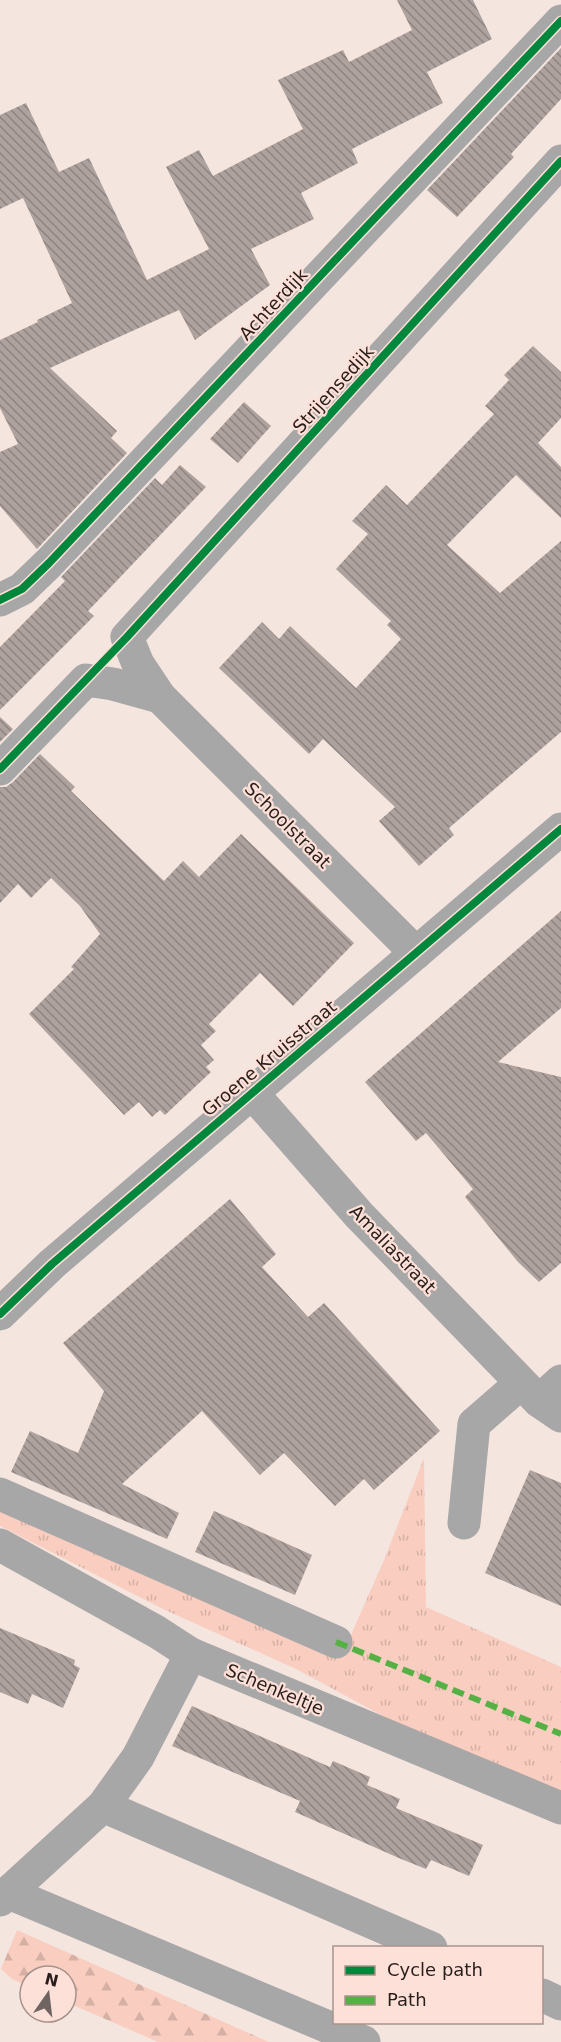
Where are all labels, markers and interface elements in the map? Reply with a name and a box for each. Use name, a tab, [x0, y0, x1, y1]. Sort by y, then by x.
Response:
street label: Achterdijk	[235, 263, 312, 344]
street label: Strijensedijk	[288, 340, 378, 437]
street label: Schoolstraat	[241, 778, 335, 872]
street label: Groene Kruisstraat	[197, 996, 341, 1120]
street label: Amaliastraat	[346, 1200, 440, 1298]
street label: Schenkeltje	[223, 1659, 327, 1719]
legend	[333, 1946, 543, 2024]
text: Cycle path	[387, 1959, 483, 1980]
north arrow	[18, 1964, 78, 2024]
text: N	[43, 1969, 60, 1991]
text: Path	[387, 1989, 427, 2010]

